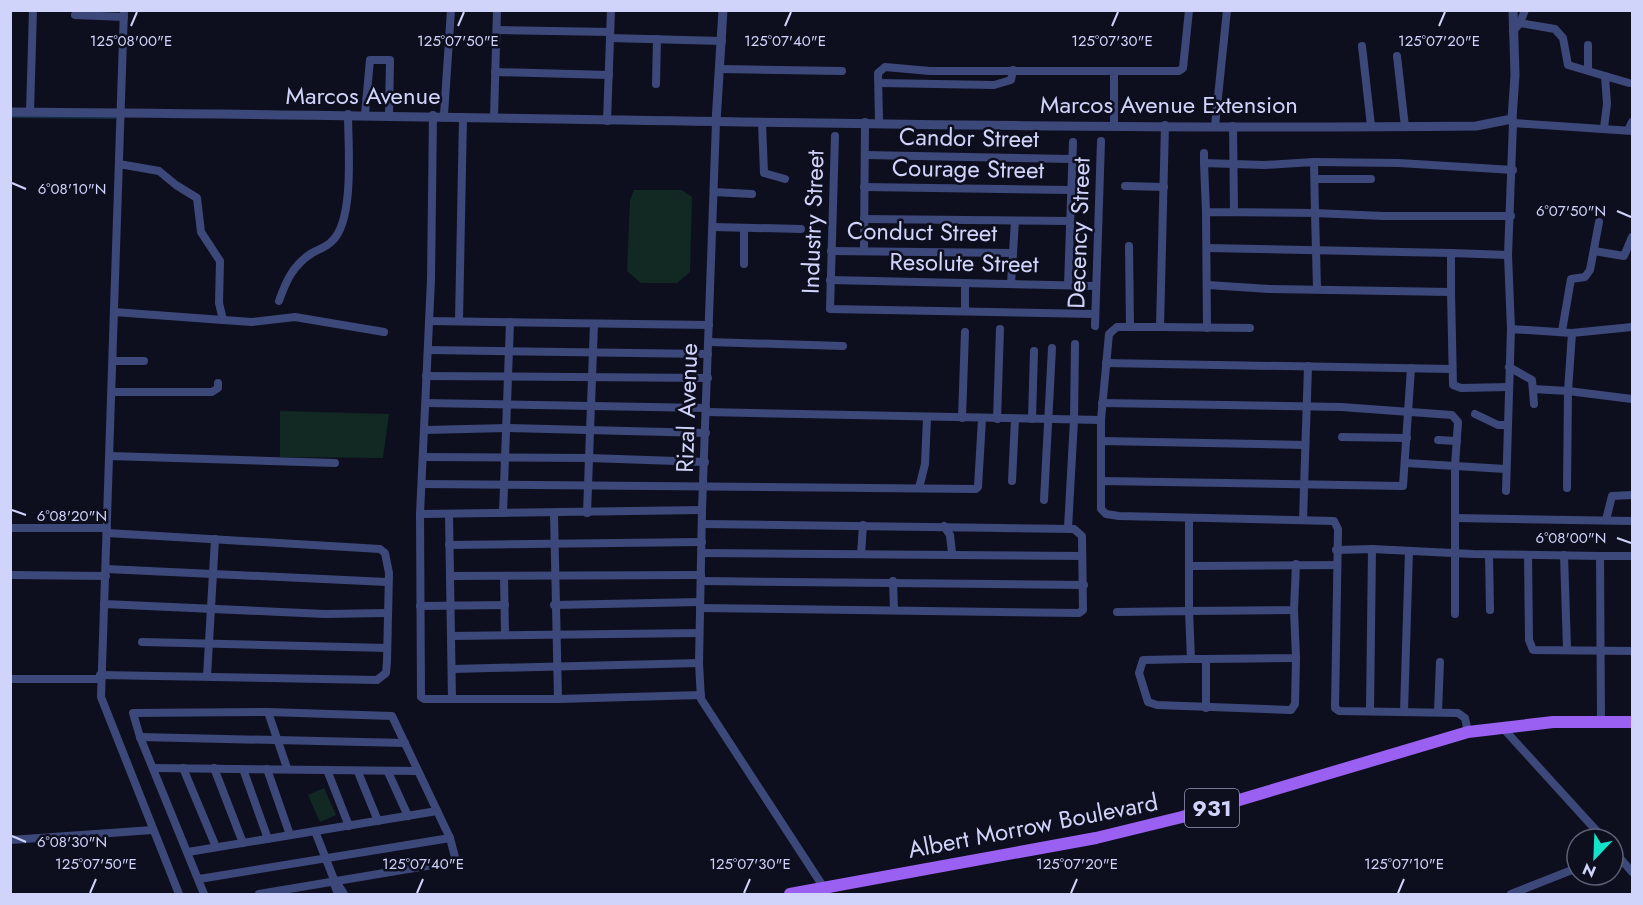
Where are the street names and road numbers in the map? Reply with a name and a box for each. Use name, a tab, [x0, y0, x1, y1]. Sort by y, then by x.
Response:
street label: Marcos Avenue	[285, 78, 441, 113]
street label: Marcos Avenue Extension	[1040, 87, 1298, 122]
street label: Candor Street	[899, 119, 1040, 156]
street label: Industry Street	[792, 149, 833, 295]
street label: Courage Street	[891, 150, 1045, 187]
street label: Decency Street	[1058, 156, 1099, 309]
street label: Conduct Street	[847, 213, 998, 250]
street label: Resolute Street	[889, 244, 1039, 281]
street label: Rizal Avenue	[667, 343, 706, 473]
street label: Albert Morrow Boulevard	[905, 784, 1161, 867]
road number: 931	[1185, 789, 1239, 827]

